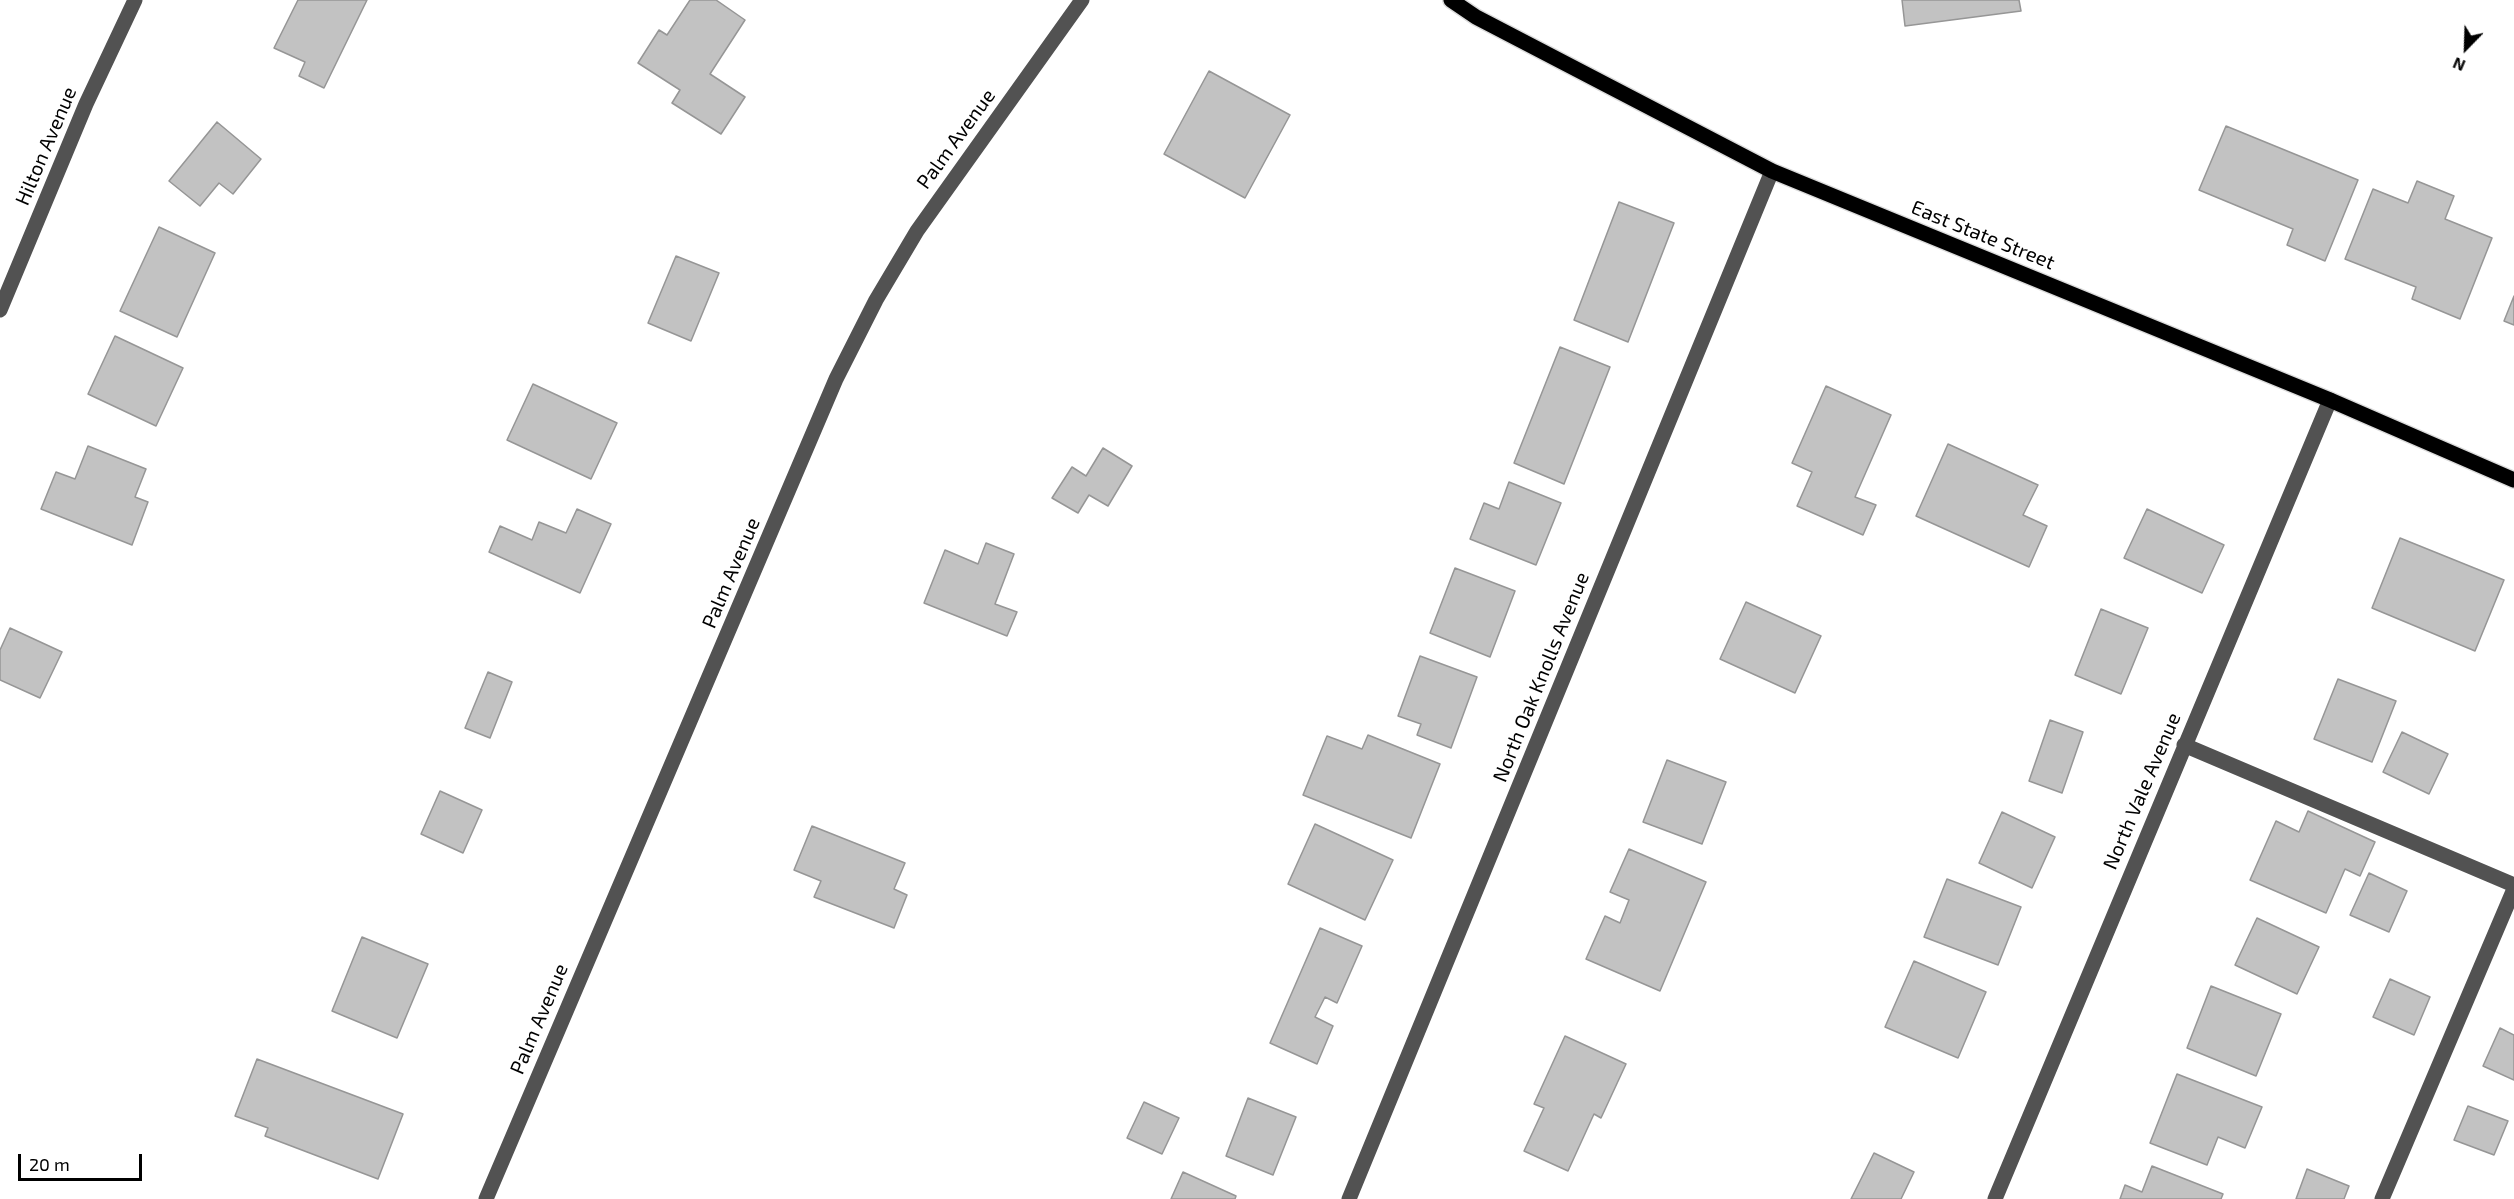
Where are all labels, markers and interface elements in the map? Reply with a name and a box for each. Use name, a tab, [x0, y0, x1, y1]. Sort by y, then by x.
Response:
north arrow	[2436, 18, 2496, 78]
text: N	[2450, 54, 2468, 76]
street label: Hilton Avenue	[10, 83, 82, 209]
street label: Palm Avenue	[912, 84, 1000, 194]
street label: East State Street	[1908, 195, 2058, 275]
street label: Palm Avenue	[697, 514, 765, 632]
street label: North Oak Knolls Avenue	[1488, 568, 1594, 786]
street label: North Vale Avenue	[2098, 709, 2186, 873]
street label: Palm Avenue	[505, 960, 573, 1078]
scale bar	[21, 1142, 146, 1180]
text: 20 m	[29, 1153, 70, 1175]

